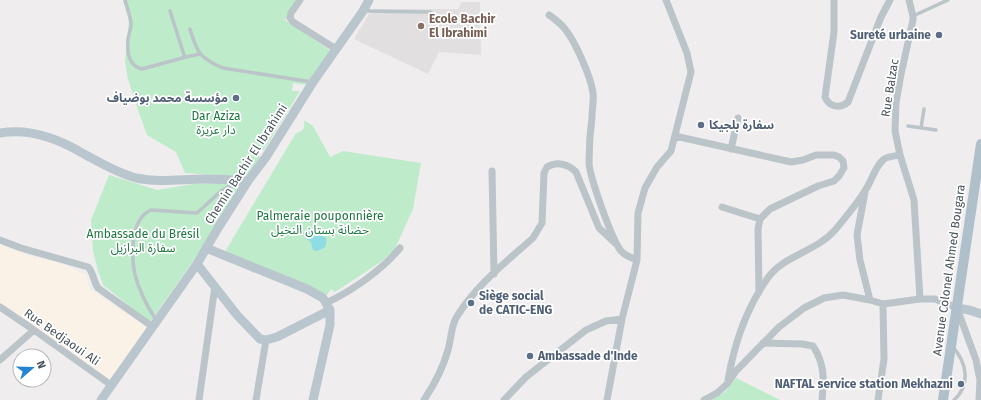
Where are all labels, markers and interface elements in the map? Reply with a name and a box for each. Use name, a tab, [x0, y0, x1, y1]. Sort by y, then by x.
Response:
place label: Ecole Bachir El Ibrahimi	[429, 12, 496, 40]
marker: Ecole Bachir El Ibrahimi	[416, 21, 426, 31]
place label: Sureté urbaine	[850, 28, 931, 42]
marker: Sureté urbaine	[934, 30, 944, 40]
street label: Rue Balzac	[878, 58, 902, 118]
place label: مؤسسة محمد بوضياف	[107, 91, 228, 105]
marker: مؤسسة محمد بوضياف	[231, 93, 241, 103]
street label: Chemin Bachir El Ibrahimi	[202, 101, 290, 227]
park label: Dar Aziza دار عزيزة	[191, 109, 241, 137]
place label: سفارة بلجيكا	[709, 118, 774, 132]
marker: سفارة بلجيكا	[696, 120, 706, 130]
street label: Avenue Colonel Ahmed Bougara	[930, 183, 968, 357]
park label: Palmeraie pouponnière حضانة بستان النخيل	[257, 209, 383, 237]
park label: Ambassade du Brésil سفارة البرازيل	[87, 227, 200, 255]
place label: Siège social de CATIC-ENG	[479, 289, 552, 317]
marker: Siège social de CATIC-ENG	[466, 298, 476, 308]
street label: Rue Bedjaoui Ali	[21, 306, 103, 368]
north arrow	[12, 348, 52, 388]
place label: Ambassade d'Inde	[537, 349, 638, 363]
marker: Ambassade d'Inde	[525, 351, 535, 361]
text: N	[34, 359, 48, 370]
place label: NAFTAL service station Mekhazni	[775, 377, 953, 391]
marker: NAFTAL service station Mekhazni	[956, 379, 966, 389]

